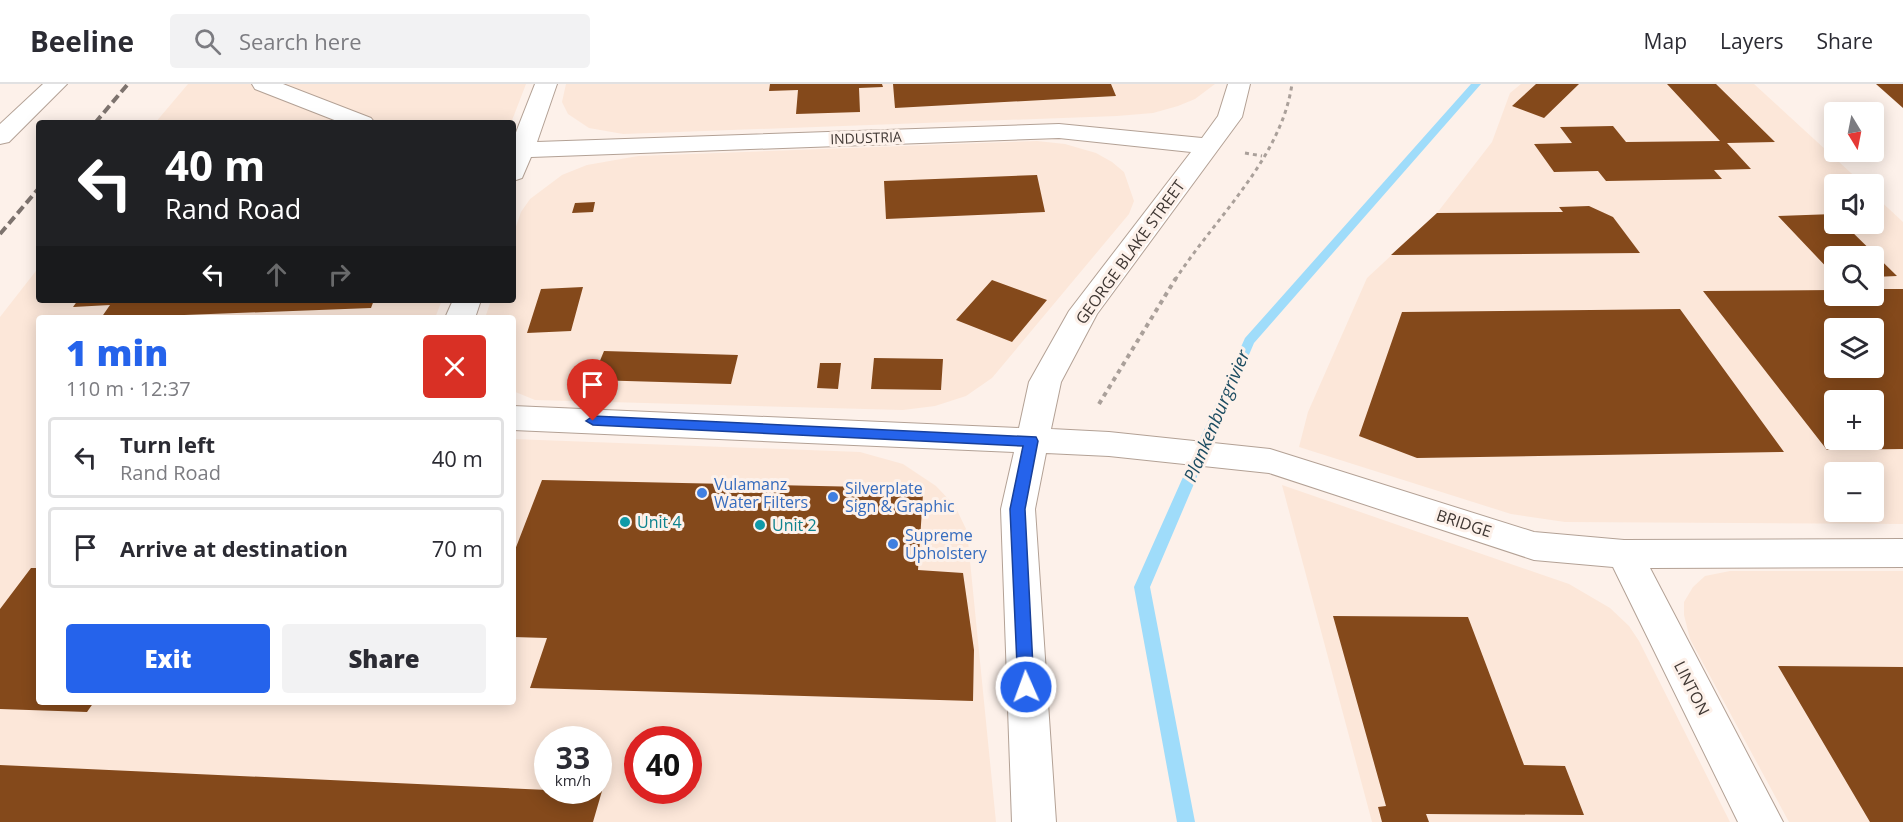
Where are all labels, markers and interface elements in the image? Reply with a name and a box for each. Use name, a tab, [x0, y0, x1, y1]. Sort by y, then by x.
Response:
search box	[170, 14, 590, 68]
text: Beeline	[30, 22, 134, 60]
icon: search	[191, 25, 224, 58]
text: Search here	[239, 26, 362, 56]
text: Map	[1644, 27, 1687, 55]
text: Layers	[1720, 27, 1784, 55]
text: Share	[1817, 27, 1873, 55]
north arrow	[1824, 102, 1884, 162]
map controls	[1824, 102, 1884, 522]
street label: INDUSTRIA	[830, 127, 902, 148]
text: 40 m	[165, 136, 265, 193]
icon: left	[66, 144, 144, 222]
button: sound	[1824, 174, 1884, 234]
street label: GEORGE BLAKE STREET	[1070, 175, 1190, 329]
text: Rand Road	[165, 190, 301, 227]
button: search	[1824, 246, 1884, 306]
icon: left	[197, 258, 230, 291]
icon: ahead	[260, 258, 293, 291]
icon: right	[323, 258, 356, 291]
button: layers	[1824, 318, 1884, 378]
text: 1 min	[66, 328, 168, 377]
button: close	[423, 335, 486, 398]
water label: Plankenburgrivier	[1177, 345, 1255, 485]
pin	[567, 359, 618, 421]
icon: arrive	[576, 368, 609, 401]
text: 110 m · 12:37	[66, 375, 191, 402]
button: +	[1824, 390, 1884, 450]
text: Turn left	[120, 429, 215, 459]
icon: left	[69, 441, 102, 474]
text: 40 m	[432, 443, 483, 473]
text: Rand Road	[120, 459, 221, 486]
button: −	[1824, 462, 1884, 522]
place label: Vulamanz Water Filters	[714, 473, 808, 513]
place label: Silverplate Sign & Graphic	[845, 477, 955, 517]
marker: Vulamanz Water Filters	[695, 486, 709, 500]
marker: Silverplate Sign & Graphic	[826, 490, 840, 504]
street label: BRIDGE	[1434, 504, 1494, 542]
place label: Unit 4	[637, 511, 682, 533]
place label: Unit 2	[772, 514, 817, 536]
marker: Unit 4	[618, 515, 632, 529]
marker: Unit 2	[753, 518, 767, 532]
place label: Supreme Upholstery	[905, 524, 988, 564]
icon: arrive	[69, 531, 102, 564]
text: Arrive at destination	[120, 533, 348, 563]
text: 70 m	[432, 533, 483, 563]
marker: Supreme Upholstery	[886, 537, 900, 551]
button: Exit	[66, 624, 270, 693]
button: Share	[282, 624, 486, 693]
position arrow	[994, 655, 1058, 719]
street label: LINTON	[1669, 657, 1715, 719]
speed limit sign: 40	[624, 726, 702, 804]
text: 33	[556, 737, 590, 778]
text: km/h	[555, 770, 591, 790]

